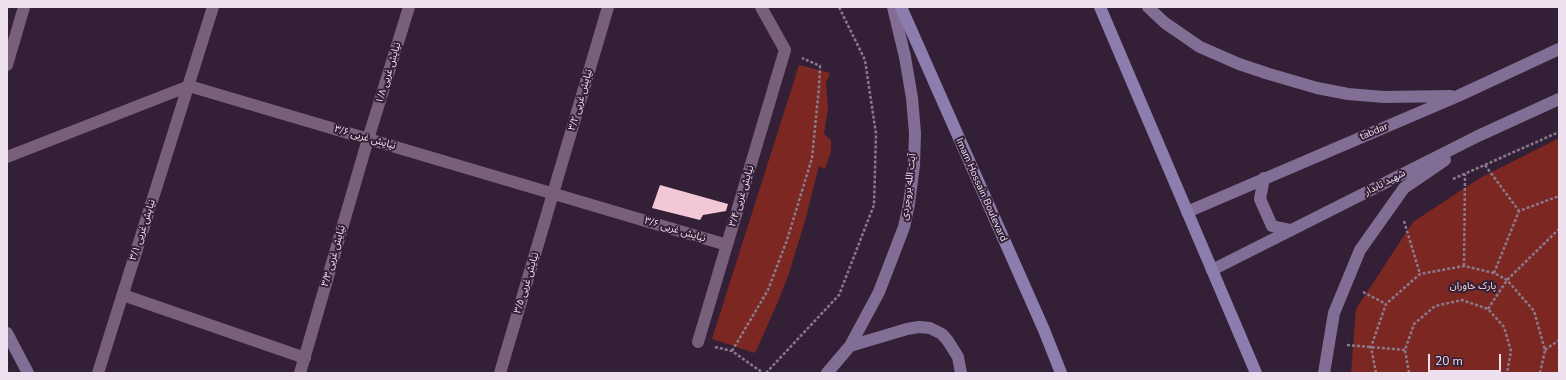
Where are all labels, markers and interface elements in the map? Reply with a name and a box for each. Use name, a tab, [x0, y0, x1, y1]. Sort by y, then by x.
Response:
street label: نیایش غربی ۱/۸	[374, 41, 404, 105]
street label: نیایش غربی ۳/۲	[567, 68, 595, 132]
street label: tabdar	[1358, 121, 1390, 143]
street label: نیایش غربی ۳/۶	[333, 124, 397, 152]
street label: Imam Hossain Boulevard	[953, 136, 1009, 244]
street label: آیت الله بروجردی	[899, 153, 919, 221]
street label: نیایش غربی ۳/۴	[727, 164, 757, 228]
street label: شهید تابدار	[1362, 168, 1408, 198]
street label: نیایش غربی ۳/۱	[128, 198, 158, 262]
street label: نیایش غربی ۳/۶	[643, 215, 707, 245]
street label: نیایش غربی ۳/۳	[320, 224, 348, 288]
street label: نیایش غربی ۳/۵	[512, 251, 542, 315]
park label: پارک خاوران	[1450, 281, 1496, 293]
scale bar	[1430, 346, 1503, 372]
text: 20 m	[1435, 353, 1463, 369]

